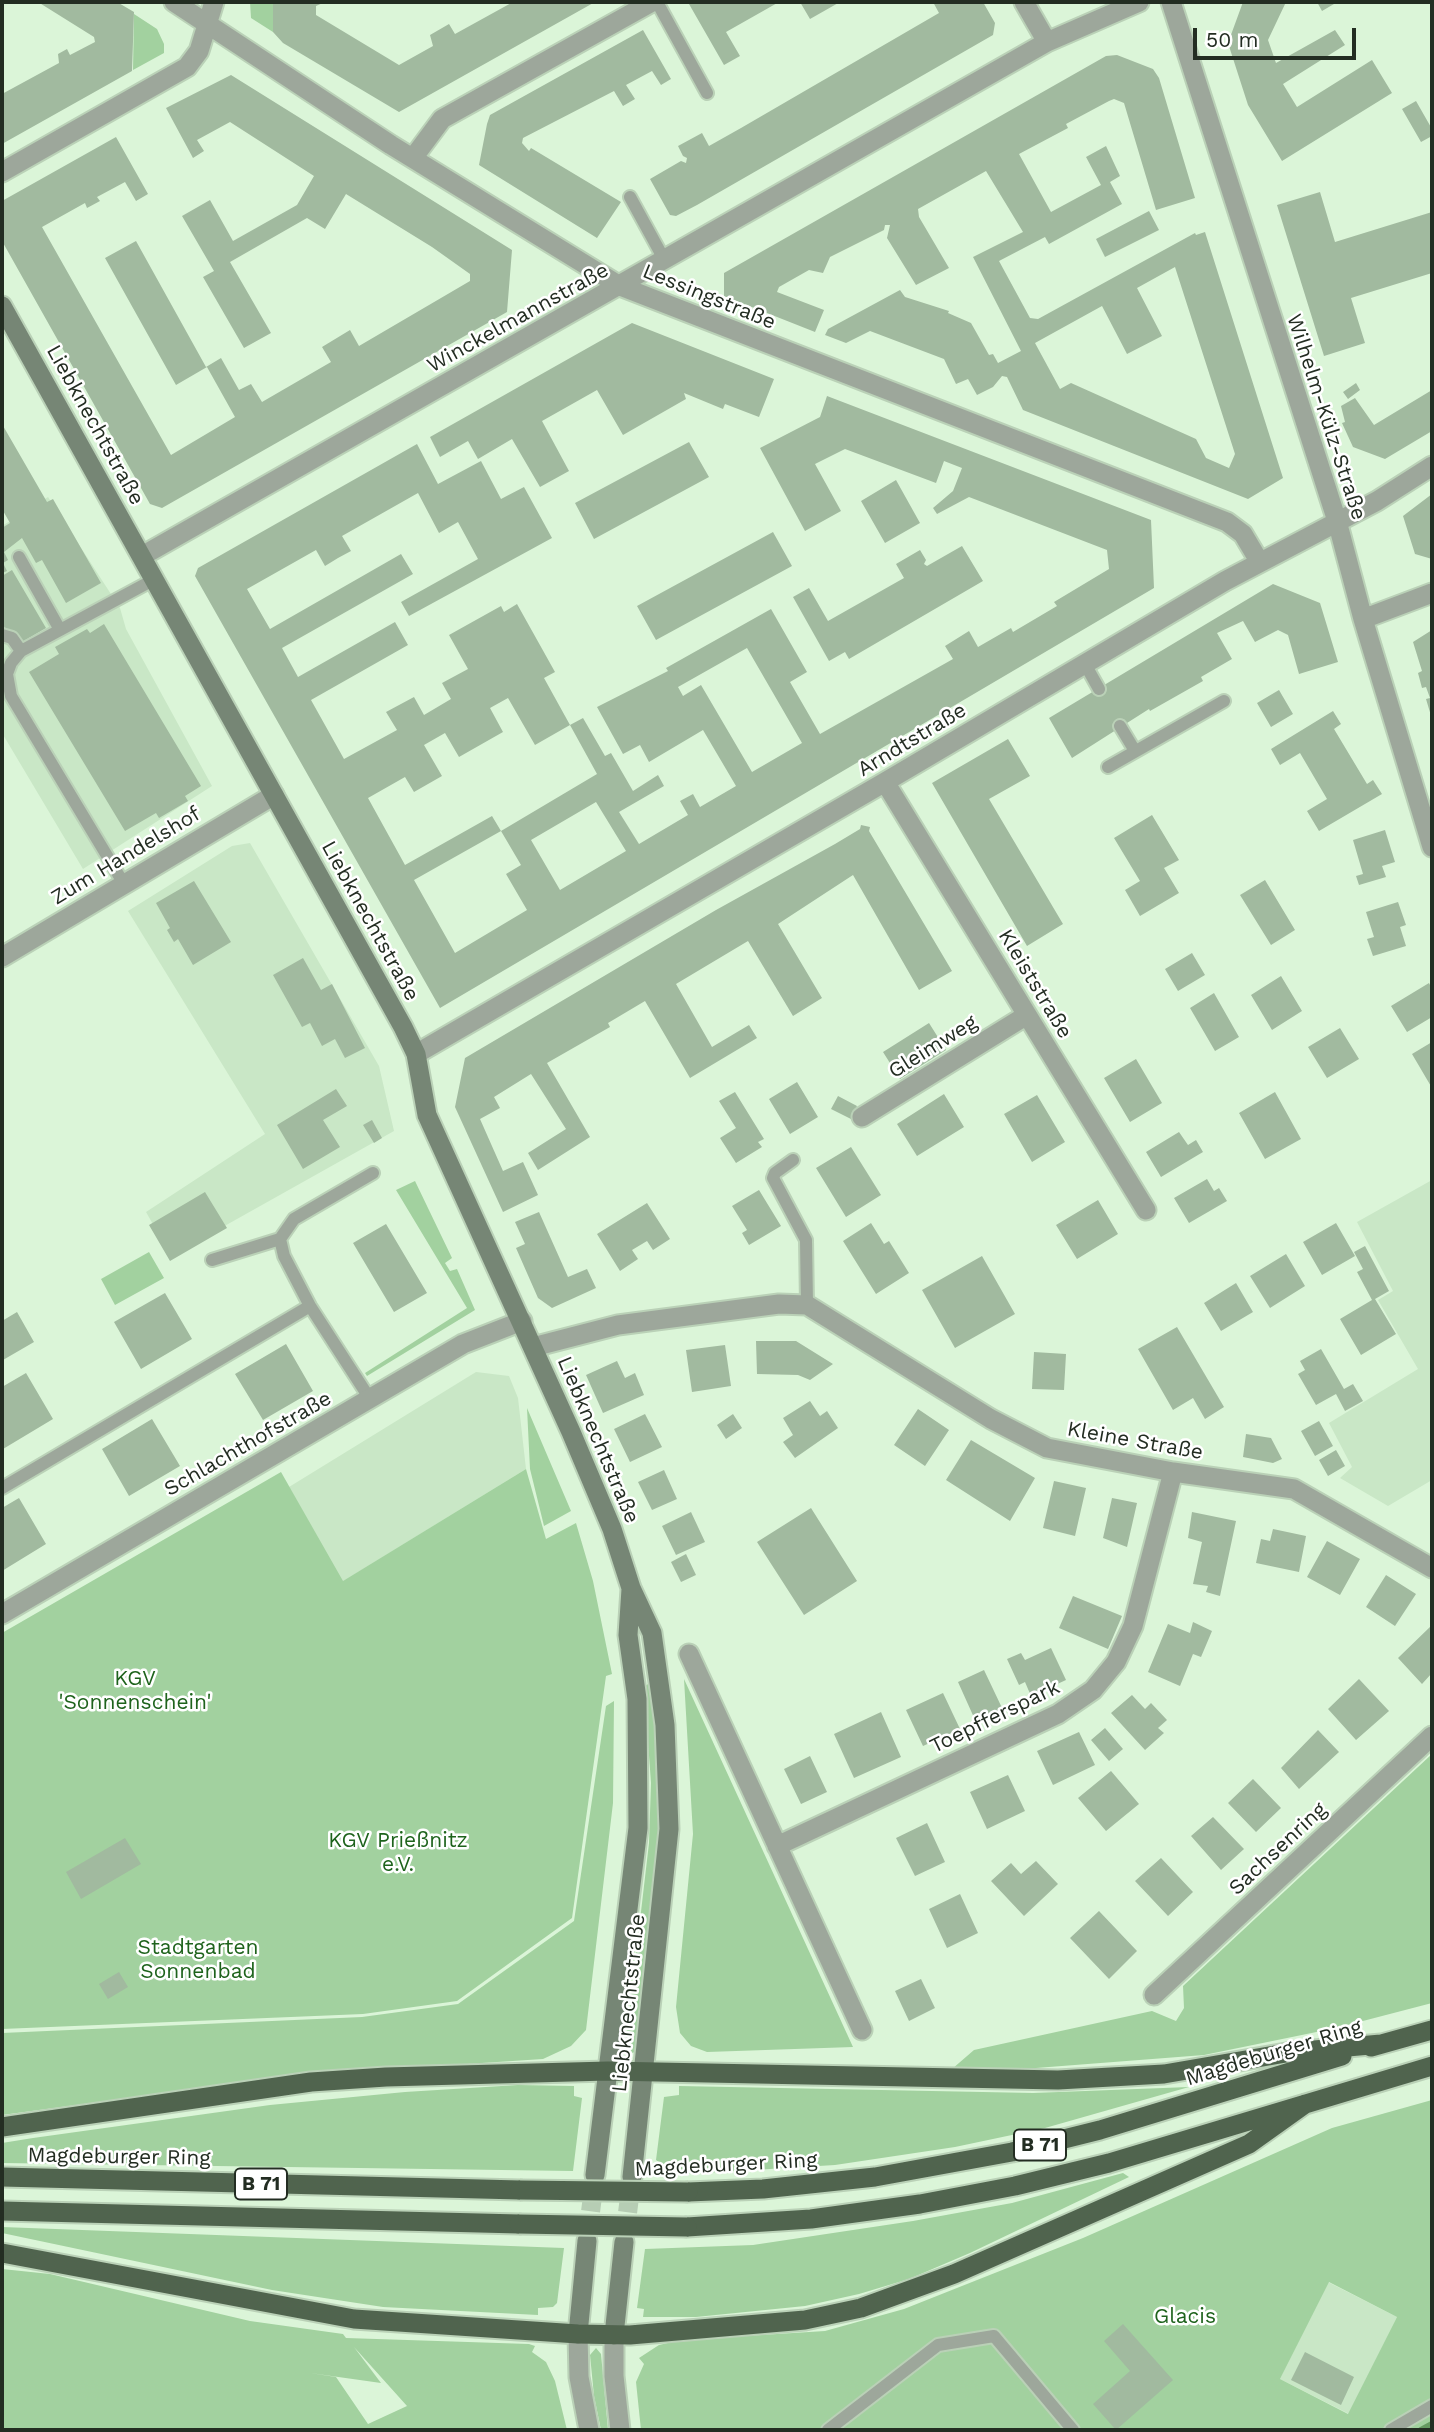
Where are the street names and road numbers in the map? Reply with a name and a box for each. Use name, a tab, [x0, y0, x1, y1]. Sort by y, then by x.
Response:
street label: Winckelmannstraße	[423, 258, 613, 378]
street label: Lessingstraße	[639, 259, 779, 335]
street label: Wilhelm-Külz-Straße	[1281, 311, 1371, 523]
street label: Liebknechtstraße	[41, 341, 149, 509]
street label: Arndtstraße	[853, 698, 971, 782]
street label: Zum Handelshof	[47, 802, 205, 910]
street label: Liebknechtstraße	[316, 837, 424, 1005]
street label: Kleiststraße	[993, 925, 1077, 1043]
street label: Gleimweg	[884, 1010, 982, 1084]
street label: Liebknechtstraße	[551, 1353, 645, 1527]
street label: Schlachthofstraße	[160, 1386, 336, 1502]
street label: Kleine Straße	[1065, 1417, 1205, 1465]
street label: Toepfferspark	[926, 1675, 1064, 1759]
street label: Sachsenring	[1224, 1797, 1332, 1901]
street label: Liebknechtstraße	[607, 1913, 651, 2093]
street label: Magdeburger Ring	[1183, 2014, 1365, 2092]
road number: B 71	[1014, 2130, 1066, 2160]
street label: Magdeburger Ring	[27, 2143, 211, 2171]
street label: Magdeburger Ring	[634, 2148, 818, 2182]
road number: B 71	[235, 2168, 287, 2200]

